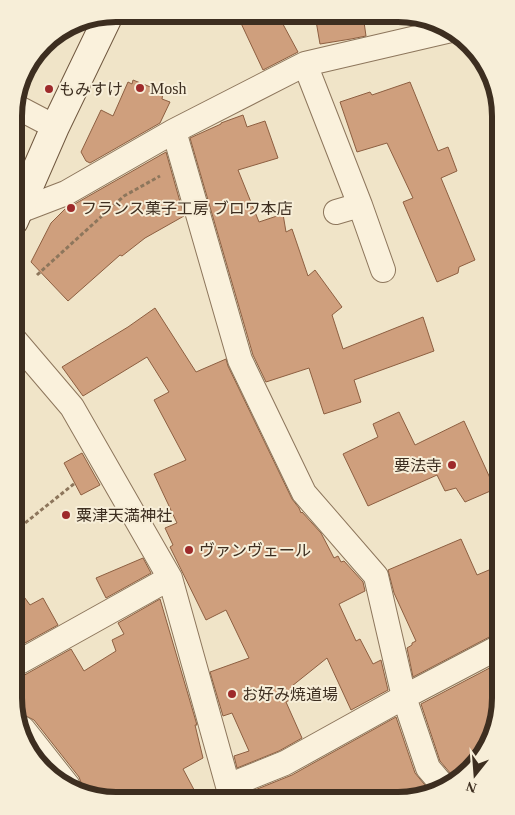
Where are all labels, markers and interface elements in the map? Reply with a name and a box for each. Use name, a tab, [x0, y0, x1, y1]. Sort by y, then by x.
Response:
place label: Mosh	[150, 80, 186, 97]
place label: もみすけ	[59, 81, 123, 98]
marker: Mosh	[134, 82, 146, 94]
marker: もみすけ	[43, 83, 55, 95]
place label: フランス菓子工房 ブロワ本店	[81, 200, 293, 217]
marker: フランス菓子工房 ブロワ本店	[65, 202, 77, 214]
place label: 要法寺	[394, 457, 442, 474]
marker: 要法寺	[446, 459, 458, 471]
place label: 粟津天満神社	[76, 507, 172, 524]
marker: 粟津天満神社	[60, 509, 72, 521]
place label: ヴァンヴェール	[199, 542, 311, 559]
marker: ヴァンヴェール	[183, 544, 195, 556]
place label: お好み焼道場	[242, 686, 338, 703]
marker: お好み焼道場	[226, 688, 238, 700]
north arrow	[450, 750, 500, 800]
text: N	[464, 778, 478, 796]

